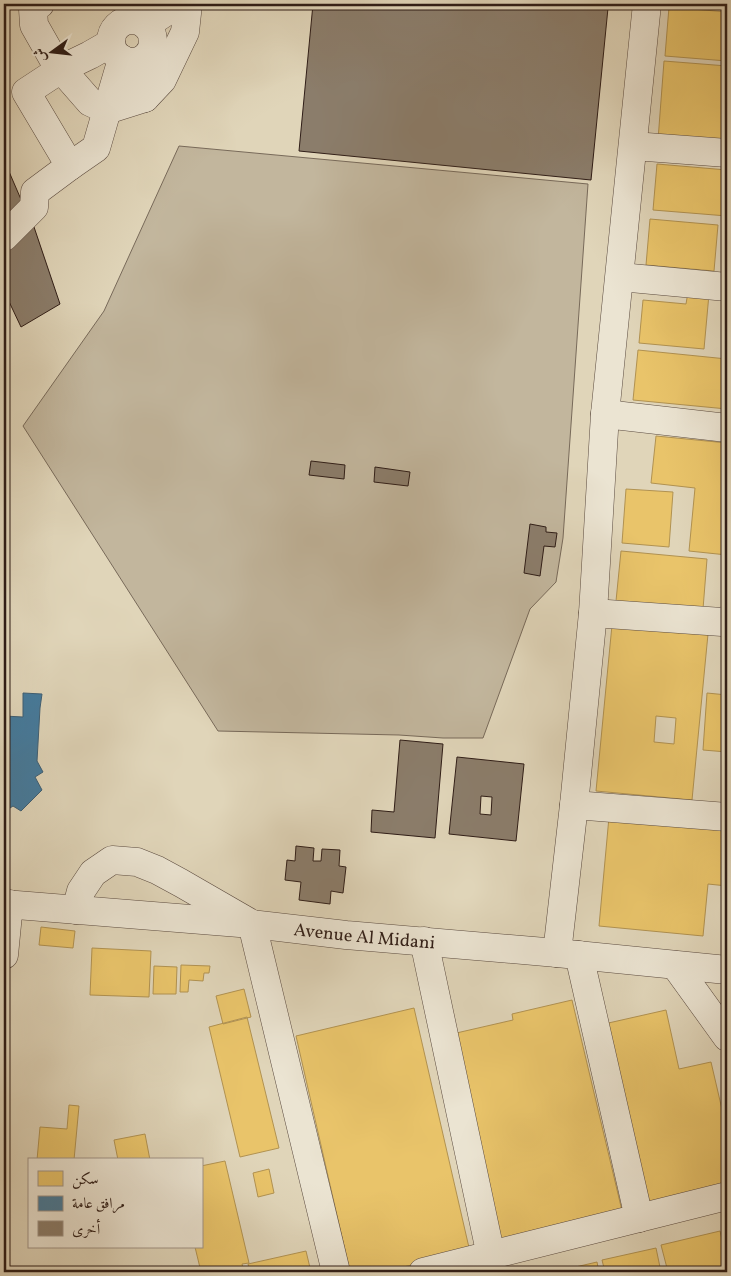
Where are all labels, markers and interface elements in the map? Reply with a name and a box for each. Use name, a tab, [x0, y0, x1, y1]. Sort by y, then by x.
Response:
north arrow	[28, 28, 78, 78]
text: ش	[30, 46, 52, 64]
street label: Avenue Al Midani	[292, 918, 436, 957]
legend	[28, 1158, 202, 1248]
text: سكن	[72, 1170, 99, 1191]
text: مرافق عامة	[72, 1194, 125, 1215]
text: أخرى	[72, 1218, 101, 1241]

